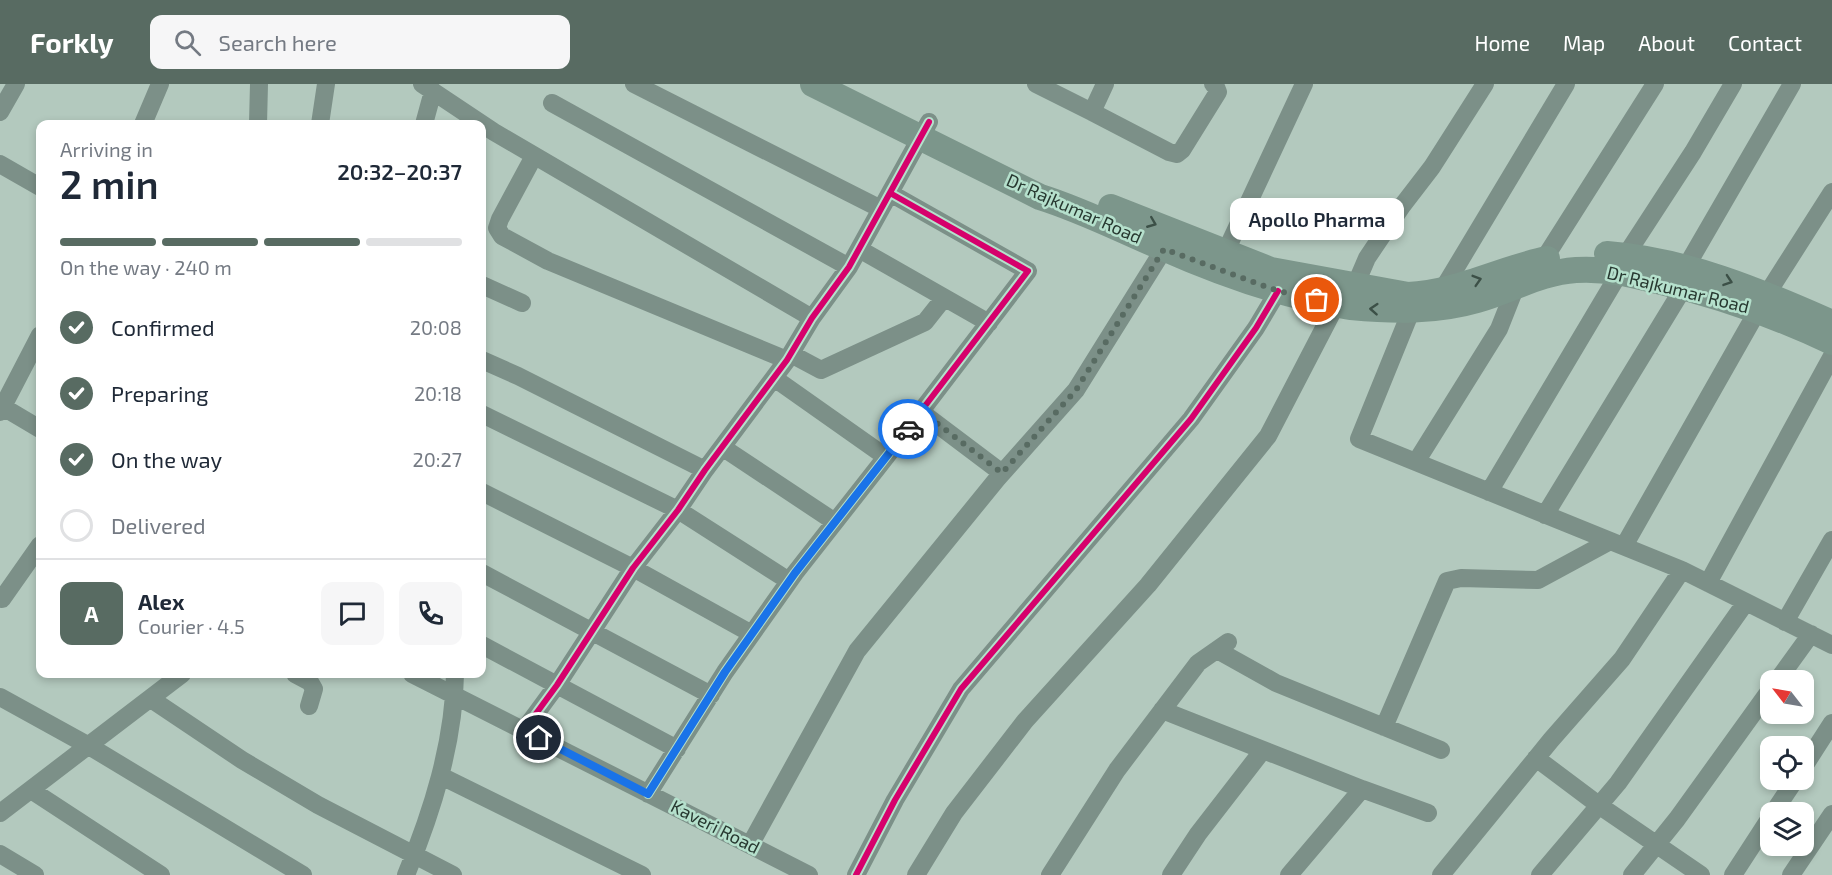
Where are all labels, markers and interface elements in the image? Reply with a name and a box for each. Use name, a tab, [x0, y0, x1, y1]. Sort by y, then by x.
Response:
search box	[150, 15, 570, 69]
text: Forkly	[30, 25, 114, 59]
icon: search	[171, 26, 204, 59]
text: Search here	[219, 29, 337, 55]
text: Home	[1474, 30, 1530, 55]
text: Map	[1563, 30, 1605, 55]
text: About	[1638, 30, 1695, 55]
text: Contact	[1728, 30, 1802, 55]
text: Arriving in	[60, 137, 153, 161]
text: 20:32–20:37	[337, 158, 462, 184]
text: 2 min	[60, 160, 159, 207]
street label: Dr Rajkumar Road	[1003, 168, 1145, 248]
callout: Apollo Pharma	[1230, 198, 1404, 240]
text: Apollo Pharma	[1248, 207, 1386, 231]
one-way arrow	[1145, 216, 1156, 228]
text: On the way · 240 m	[60, 255, 232, 279]
street label: Dr Rajkumar Road	[1605, 261, 1752, 317]
pin	[1291, 274, 1342, 325]
one-way arrow	[1722, 274, 1733, 286]
one-way arrow	[1471, 275, 1482, 287]
icon: bag	[1300, 283, 1333, 316]
one-way arrow	[1370, 302, 1379, 315]
icon: check	[60, 311, 93, 344]
text: Confirmed	[111, 314, 215, 340]
text: 20:08	[410, 315, 462, 339]
icon: check	[60, 377, 93, 410]
text: Preparing	[111, 380, 209, 406]
text: 20:18	[414, 381, 462, 405]
courier	[878, 399, 938, 459]
icon: car	[892, 413, 925, 446]
icon: check	[60, 443, 93, 476]
text: On the way	[111, 446, 222, 472]
text: 20:27	[413, 447, 462, 471]
text: Delivered	[111, 512, 206, 538]
button: chat	[321, 582, 384, 645]
button: phone	[399, 582, 462, 645]
text: Alex	[138, 588, 184, 614]
text: A	[84, 600, 99, 626]
text: Courier · 4.5	[138, 614, 245, 638]
north arrow	[1760, 670, 1814, 724]
map controls	[1760, 670, 1814, 856]
pin	[513, 712, 564, 763]
icon: home	[522, 721, 555, 754]
button: locate	[1760, 736, 1814, 790]
street label: Kaveri Road	[667, 794, 764, 858]
button: layers	[1760, 802, 1814, 856]

